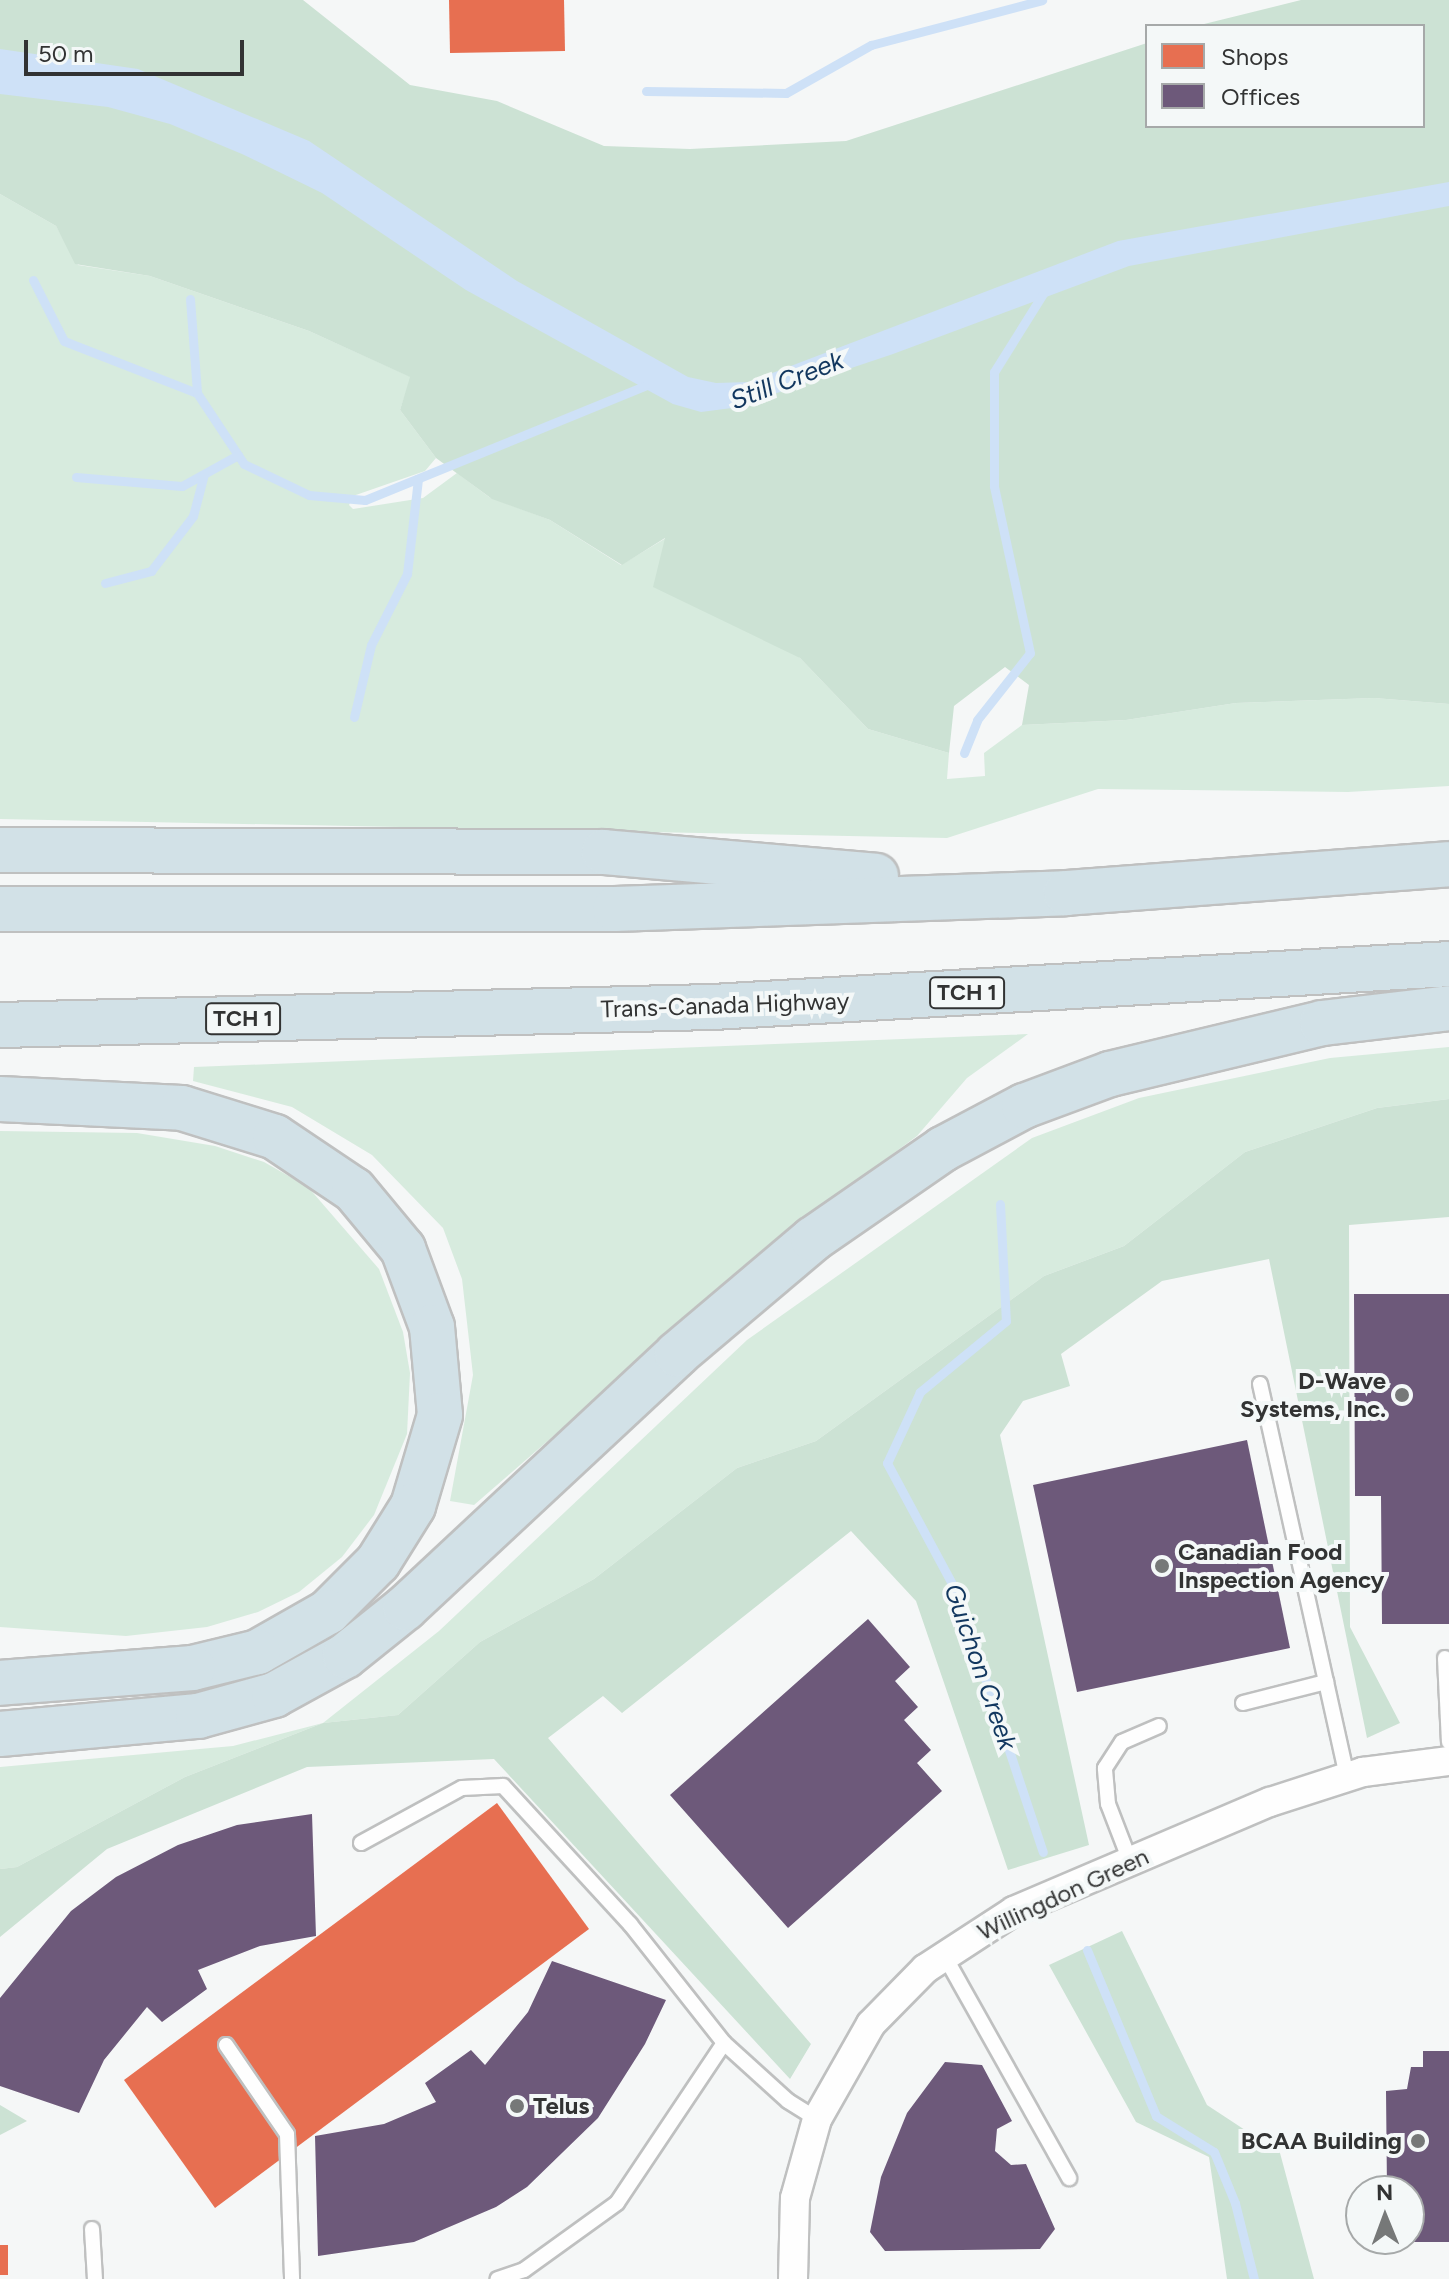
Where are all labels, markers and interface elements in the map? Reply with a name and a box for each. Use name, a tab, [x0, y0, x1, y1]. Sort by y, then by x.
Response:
scale bar	[28, 24, 248, 74]
legend	[1145, 24, 1425, 128]
text: 50 m	[38, 39, 94, 68]
text: Shops	[1221, 42, 1288, 71]
text: Offices	[1221, 82, 1300, 111]
water label: Still Creek	[726, 345, 848, 417]
road number: TCH 1	[929, 975, 1005, 1011]
street label: Trans-Canada Highway	[600, 986, 850, 1024]
road number: TCH 1	[205, 1001, 281, 1037]
place label: D-Wave Systems, Inc.	[1240, 1367, 1386, 1423]
marker: D-Wave Systems, Inc.	[1393, 1386, 1411, 1404]
place label: Canadian Food Inspection Agency	[1178, 1538, 1384, 1594]
marker: Canadian Food Inspection Agency	[1153, 1557, 1171, 1575]
water label: Guichon Creek	[937, 1580, 1023, 1754]
street label: Willingdon Green	[973, 1842, 1153, 1946]
place label: Telus	[533, 2092, 589, 2120]
marker: Telus	[508, 2097, 526, 2115]
place label: BCAA Building	[1241, 2127, 1402, 2155]
marker: BCAA Building	[1409, 2132, 1427, 2150]
north arrow	[1345, 2175, 1425, 2255]
text: N	[1376, 2179, 1393, 2206]

